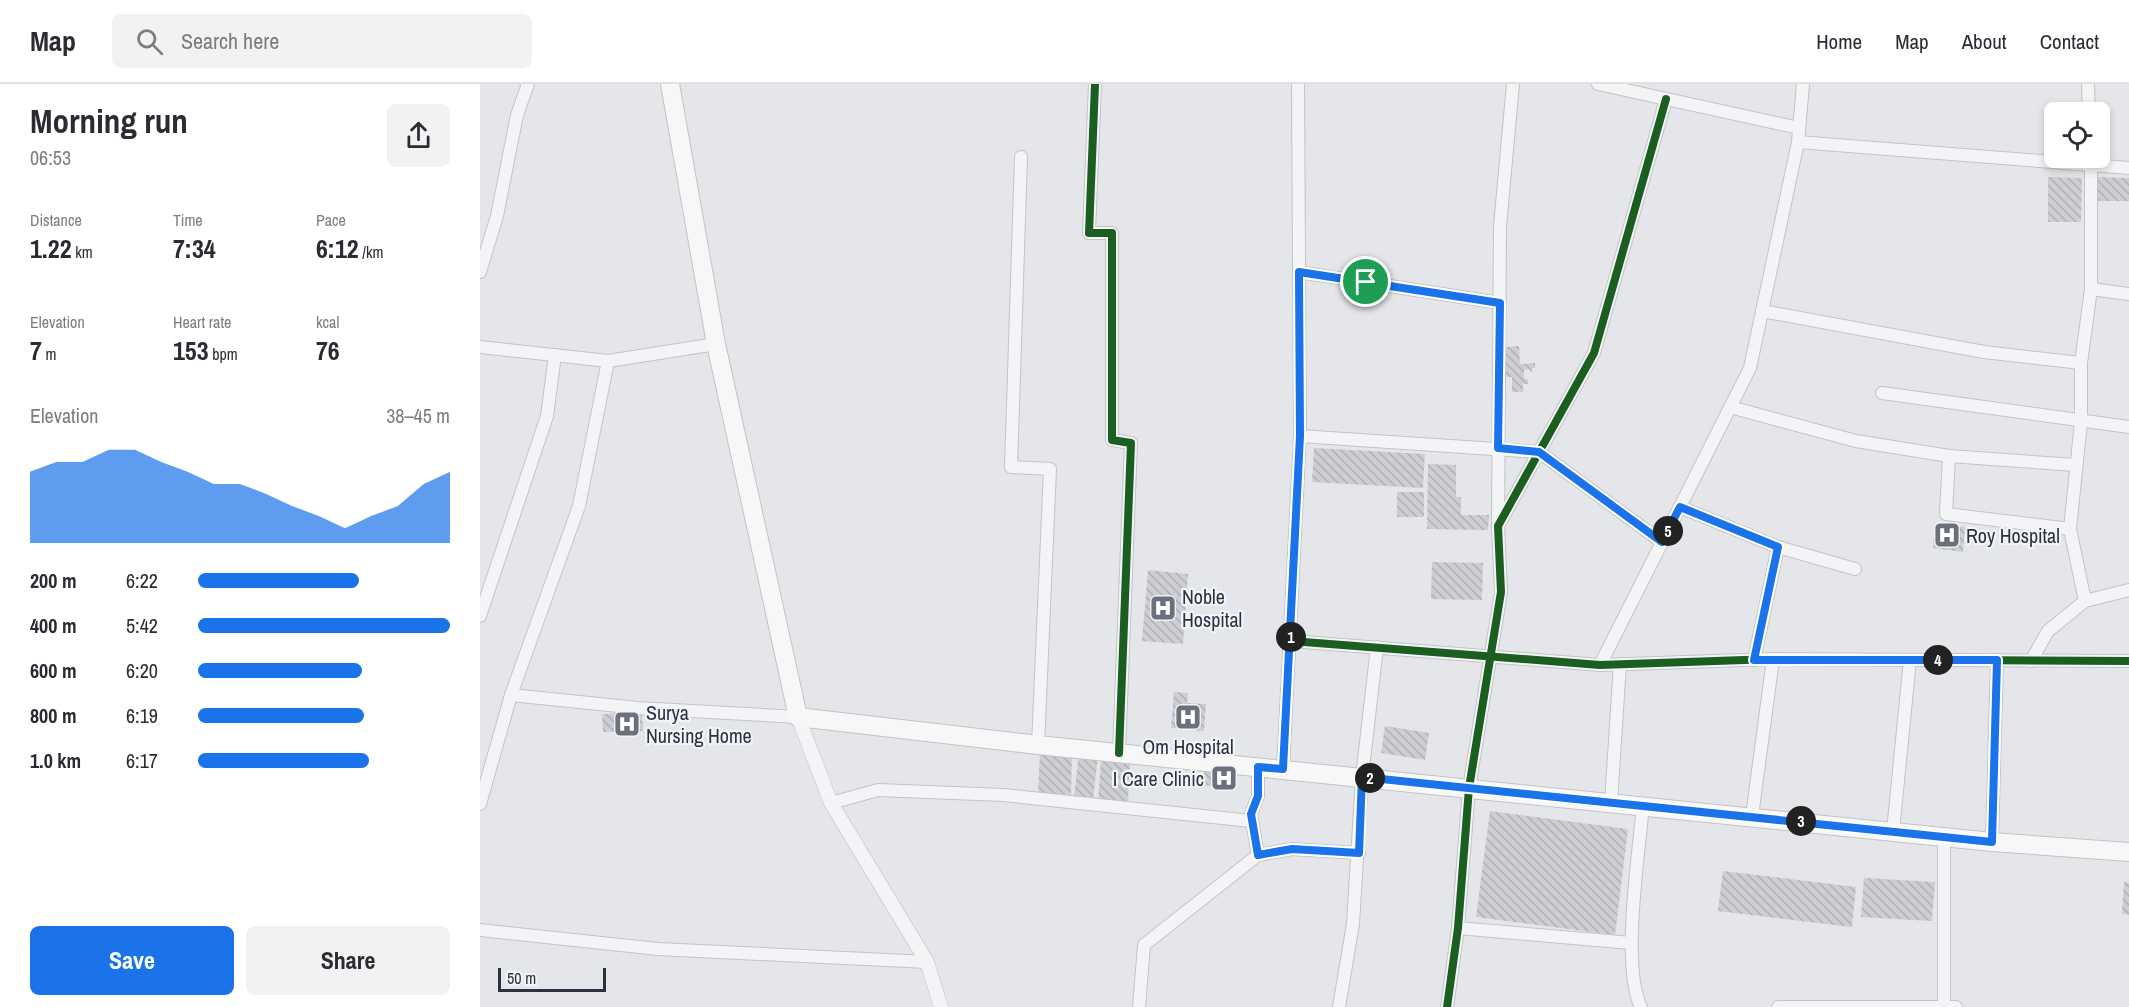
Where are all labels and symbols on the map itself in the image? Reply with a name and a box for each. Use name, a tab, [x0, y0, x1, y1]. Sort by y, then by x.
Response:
pin	[1340, 256, 1391, 307]
pin: 5	[1653, 516, 1683, 546]
hospital icon: Roy Hospital	[1932, 520, 1962, 550]
place label: Roy Hospital	[1966, 522, 2060, 549]
place label: Noble Hospital	[1182, 583, 1242, 633]
hospital icon: Noble Hospital	[1148, 593, 1178, 623]
pin: 1	[1276, 622, 1306, 652]
pin: 4	[1923, 645, 1953, 675]
place label: Surya Nursing Home	[646, 699, 752, 749]
hospital icon: Om Hospital	[1173, 702, 1203, 732]
hospital icon: Surya Nursing Home	[612, 709, 642, 739]
place label: Om Hospital	[1142, 733, 1234, 760]
hospital icon: I Care Clinic	[1209, 763, 1239, 793]
pin: 2	[1355, 763, 1385, 793]
place label: I Care Clinic	[1113, 765, 1204, 792]
pin: 3	[1786, 806, 1816, 836]
scale bar	[498, 965, 606, 992]

